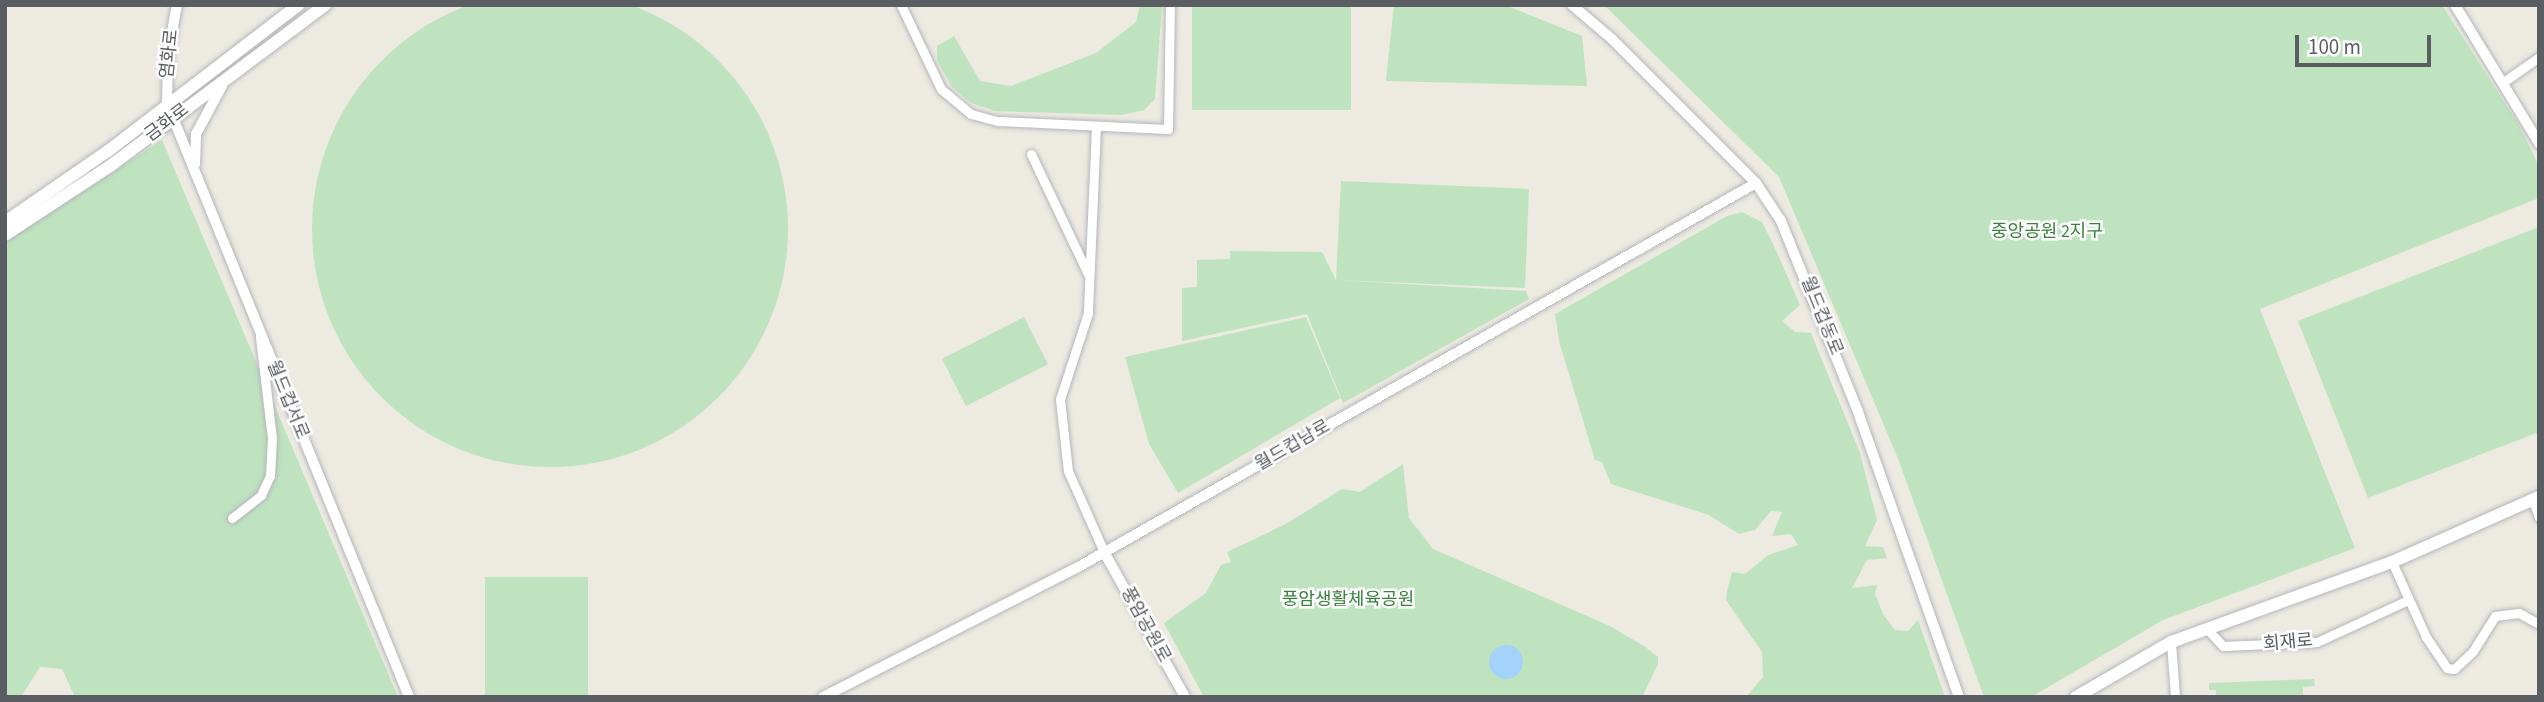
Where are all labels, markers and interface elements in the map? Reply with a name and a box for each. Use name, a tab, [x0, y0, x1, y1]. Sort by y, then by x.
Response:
scale bar	[2299, 21, 2436, 65]
street label: 염화로	[157, 28, 183, 80]
text: 100 m	[2308, 32, 2361, 62]
street label: 금화로	[141, 99, 193, 147]
park label: 중앙공원 2지구	[1991, 221, 2103, 243]
street label: 월드컵동로	[1795, 274, 1847, 358]
street label: 월드컵서로	[261, 358, 313, 442]
street label: 월드컵남로	[1252, 416, 1334, 476]
street label: 풍암공원로	[1115, 584, 1175, 666]
park label: 풍암생활체육공원	[1282, 589, 1414, 611]
street label: 회재로	[2262, 630, 2314, 656]

